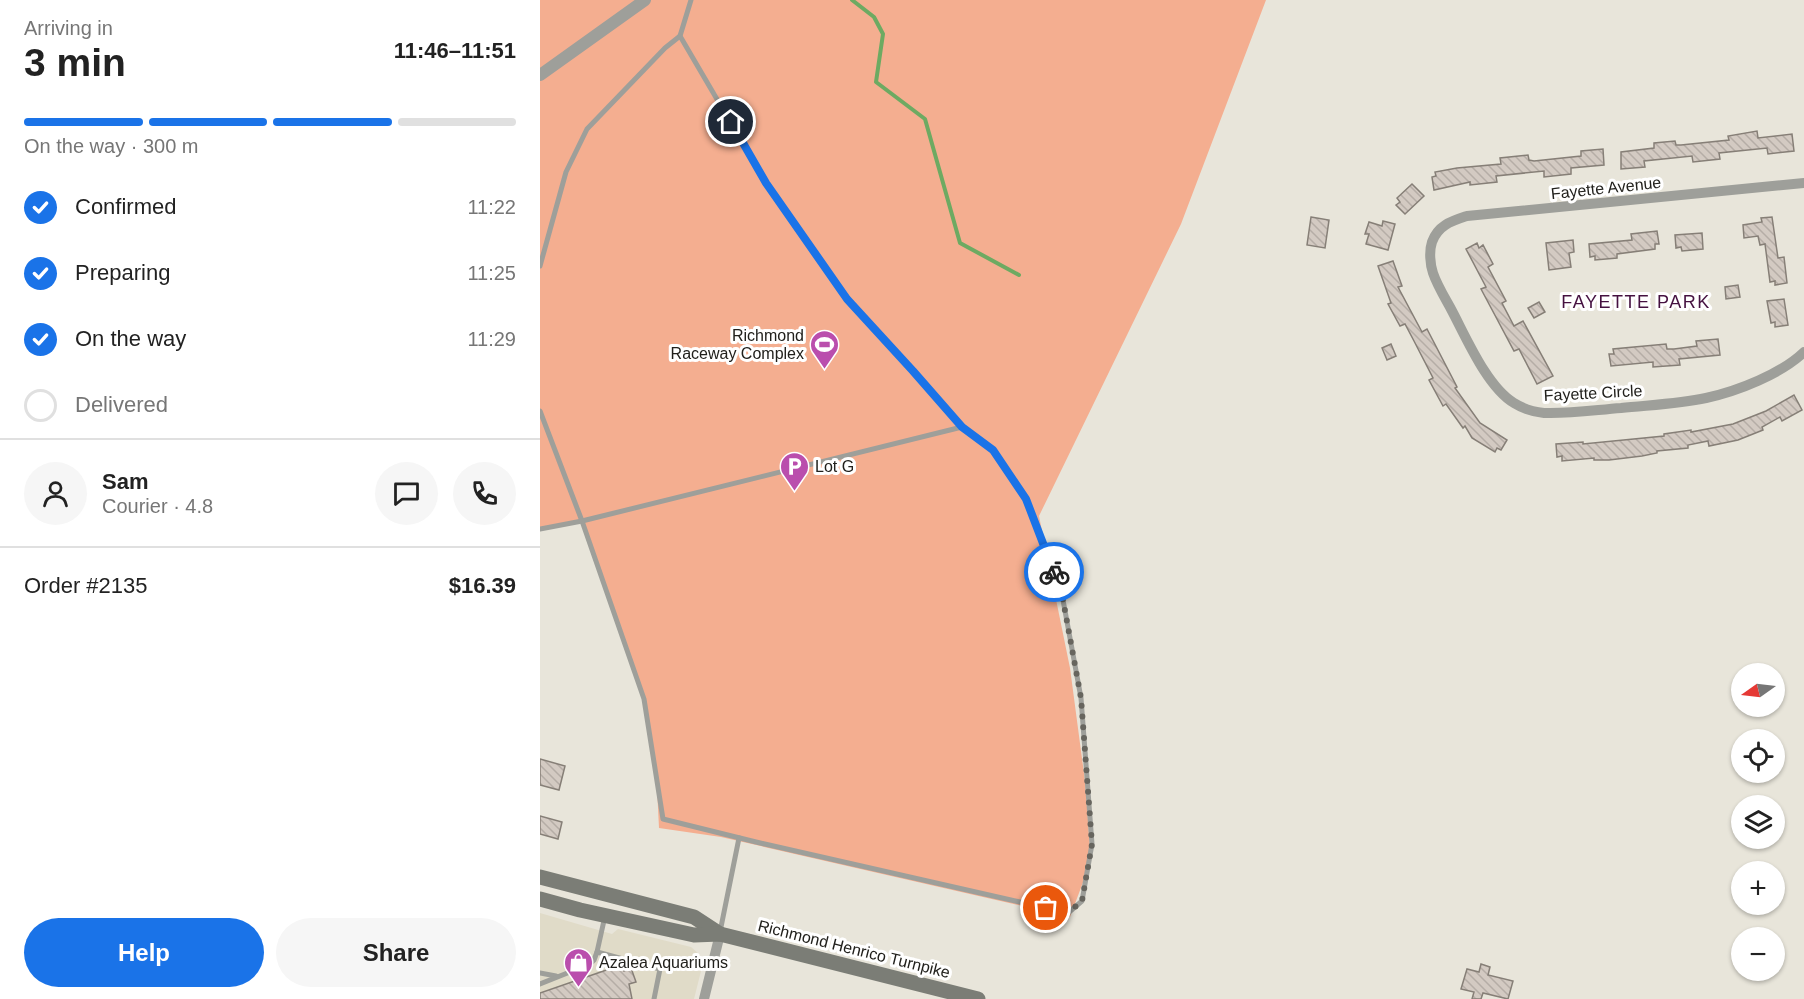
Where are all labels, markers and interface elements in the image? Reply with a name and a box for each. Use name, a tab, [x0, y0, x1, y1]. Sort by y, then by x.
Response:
text: Arriving in	[24, 17, 113, 39]
text: 11:46–11:51	[394, 38, 516, 63]
text: 3 min	[24, 41, 126, 84]
pin	[705, 96, 756, 147]
icon: home	[714, 105, 747, 138]
text: On the way · 300 m	[24, 135, 199, 157]
street label: Fayette Avenue	[1550, 174, 1662, 202]
icon: check	[24, 191, 57, 224]
text: Confirmed	[75, 194, 176, 219]
text: 11:22	[467, 196, 516, 218]
icon: check	[24, 257, 57, 290]
text: Preparing	[75, 260, 170, 285]
text: 11:25	[467, 262, 516, 284]
district label: FAYETTE PARK	[1561, 292, 1711, 312]
icon: check	[24, 323, 57, 356]
text: On the way	[75, 326, 186, 351]
place label: Richmond Raceway Complex	[671, 327, 804, 362]
text: 11:29	[467, 328, 516, 350]
sports icon: Richmond Raceway Complex	[809, 328, 841, 370]
street label: Fayette Circle	[1543, 382, 1643, 404]
text: Delivered	[75, 392, 168, 417]
parking icon: Lot G	[778, 450, 810, 492]
place label: Lot G	[815, 458, 854, 475]
button: person	[24, 462, 87, 525]
button: chat	[375, 462, 438, 525]
button: phone	[453, 462, 516, 525]
text: Sam	[102, 469, 148, 494]
text: Courier · 4.8	[102, 495, 213, 517]
courier	[1024, 542, 1084, 602]
icon: bike	[1038, 556, 1071, 589]
text: Order #2135	[24, 573, 148, 598]
text: $16.39	[449, 573, 516, 598]
north arrow	[1731, 663, 1785, 717]
map controls	[1731, 663, 1785, 981]
button: locate	[1731, 729, 1785, 783]
button: layers	[1731, 795, 1785, 849]
button: +	[1731, 861, 1785, 915]
pin	[1020, 882, 1071, 933]
icon: bag	[1029, 891, 1062, 924]
street label: Richmond Henrico Turnpike	[756, 917, 952, 981]
button: Help	[24, 918, 264, 987]
button: Share	[276, 918, 516, 987]
button: −	[1731, 927, 1785, 981]
shop icon: Azalea Aquariums	[562, 946, 594, 988]
place label: Azalea Aquariums	[599, 954, 728, 971]

